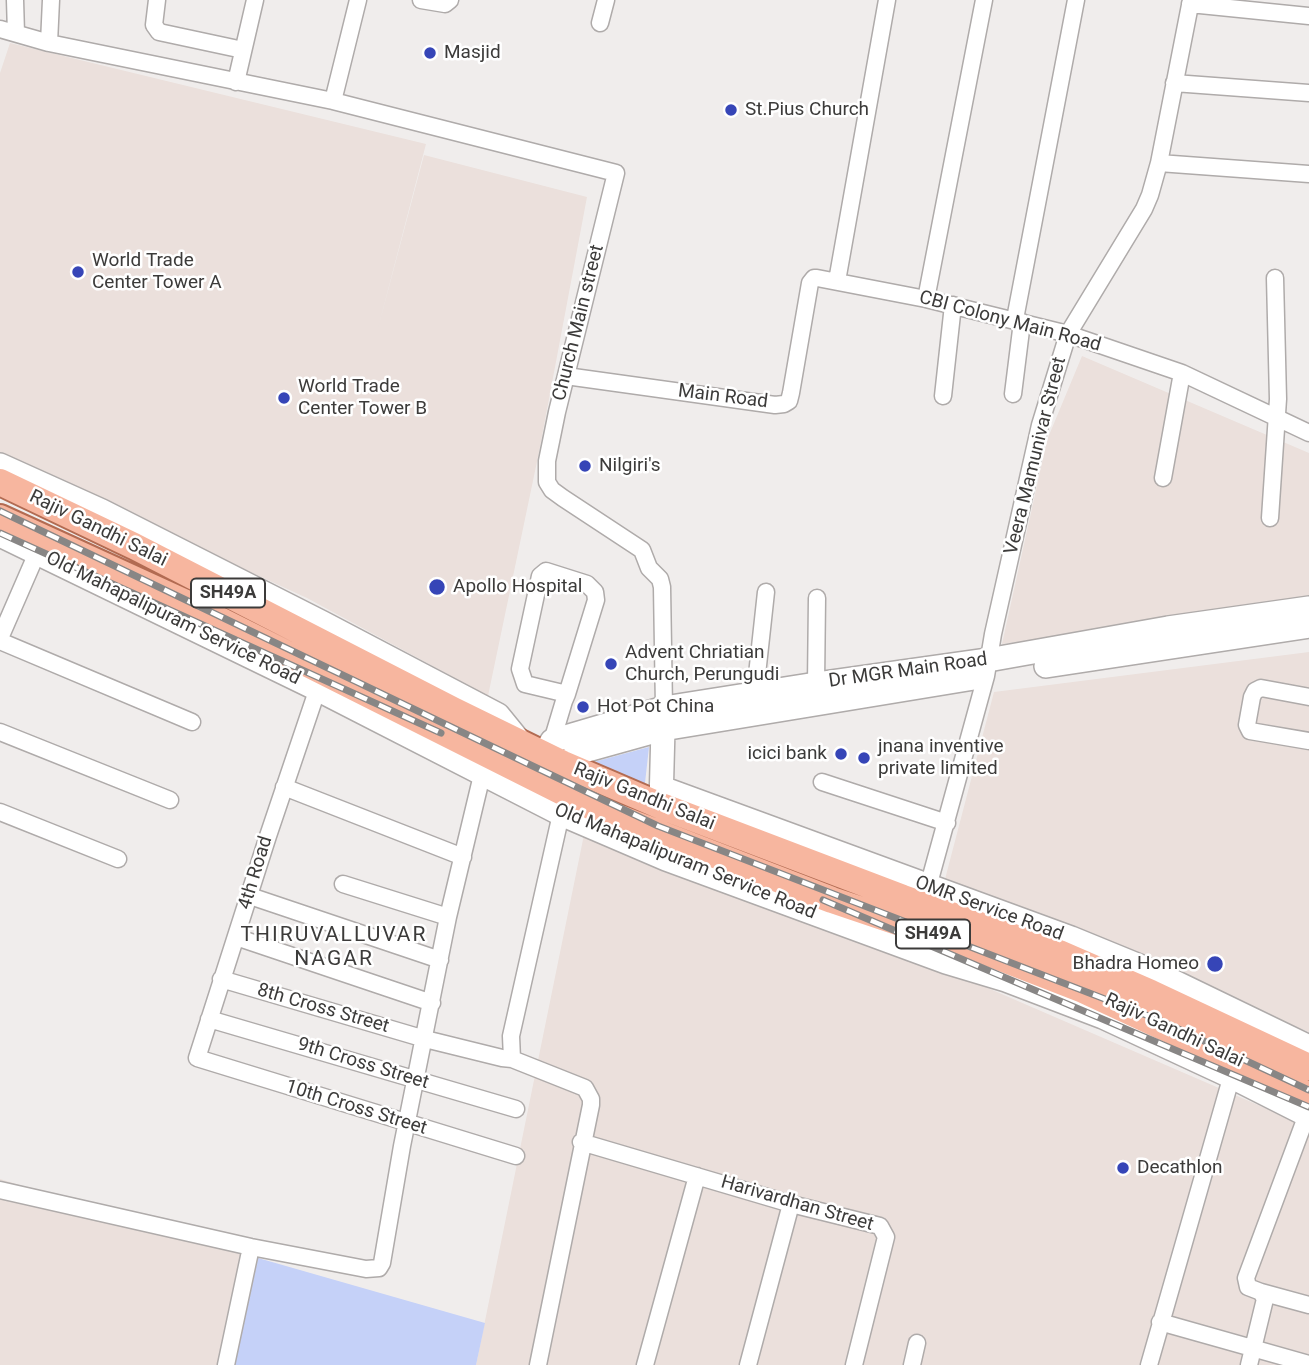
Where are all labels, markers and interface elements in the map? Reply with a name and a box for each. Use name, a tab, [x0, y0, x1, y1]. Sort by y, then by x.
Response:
place label: Masjid	[444, 42, 501, 64]
marker: Masjid	[422, 45, 438, 61]
place label: St.Pius Church	[745, 99, 869, 121]
marker: St.Pius Church	[723, 102, 739, 118]
street label: Church Main street	[549, 243, 609, 403]
place label: World Trade Center Tower A	[92, 250, 222, 294]
marker: World Trade Center Tower A	[70, 264, 86, 280]
street label: CBI Colony Main Road	[917, 287, 1103, 357]
street label: Veera Mamunivar Street	[1000, 355, 1072, 557]
place label: World Trade Center Tower B	[298, 376, 427, 420]
street label: Main Road	[677, 380, 769, 414]
marker: World Trade Center Tower B	[276, 390, 292, 406]
place label: Nilgiri's	[599, 455, 661, 477]
marker: Nilgiri's	[577, 458, 593, 474]
street label: Rajiv Gandhi Salai	[25, 486, 171, 572]
street label: Old Mahapalipuram Service Road	[42, 547, 304, 691]
place label: Apollo Hospital	[453, 576, 582, 598]
marker: Apollo Hospital	[427, 577, 447, 597]
road number: SH49A	[191, 578, 265, 608]
place label: Advent Chriatian Church, Perungudi	[625, 642, 779, 686]
street label: Dr MGR Main Road	[827, 649, 989, 693]
marker: Advent Chriatian Church, Perungudi	[603, 656, 619, 672]
place label: Hot Pot China	[597, 696, 714, 718]
marker: Hot Pot China	[575, 699, 591, 715]
place label: jnana inventive private limited	[878, 736, 1004, 780]
place label: icici bank	[747, 743, 827, 765]
marker: icici bank	[833, 746, 849, 762]
marker: jnana inventive private limited	[856, 750, 872, 766]
street label: Rajiv Gandhi Salai	[570, 758, 718, 836]
street label: Old Mahapalipuram Service Road	[551, 799, 819, 925]
street label: 4th Road	[234, 833, 278, 913]
street label: OMR Service Road	[912, 872, 1066, 946]
road number: SH49A	[896, 919, 970, 948]
district label: THIRUVALLUVAR NAGAR	[242, 923, 426, 973]
place label: Bhadra Homeo	[1073, 953, 1199, 975]
marker: Bhadra Homeo	[1205, 954, 1225, 974]
street label: 8th Cross Street	[255, 979, 391, 1039]
street label: Rajiv Gandhi Salai	[1101, 989, 1247, 1073]
street label: 9th Cross Street	[295, 1033, 431, 1095]
street label: 10th Cross Street	[283, 1076, 429, 1140]
place label: Decathlon	[1137, 1157, 1222, 1179]
marker: Decathlon	[1115, 1160, 1131, 1176]
street label: Harivardhan Street	[718, 1171, 876, 1237]

